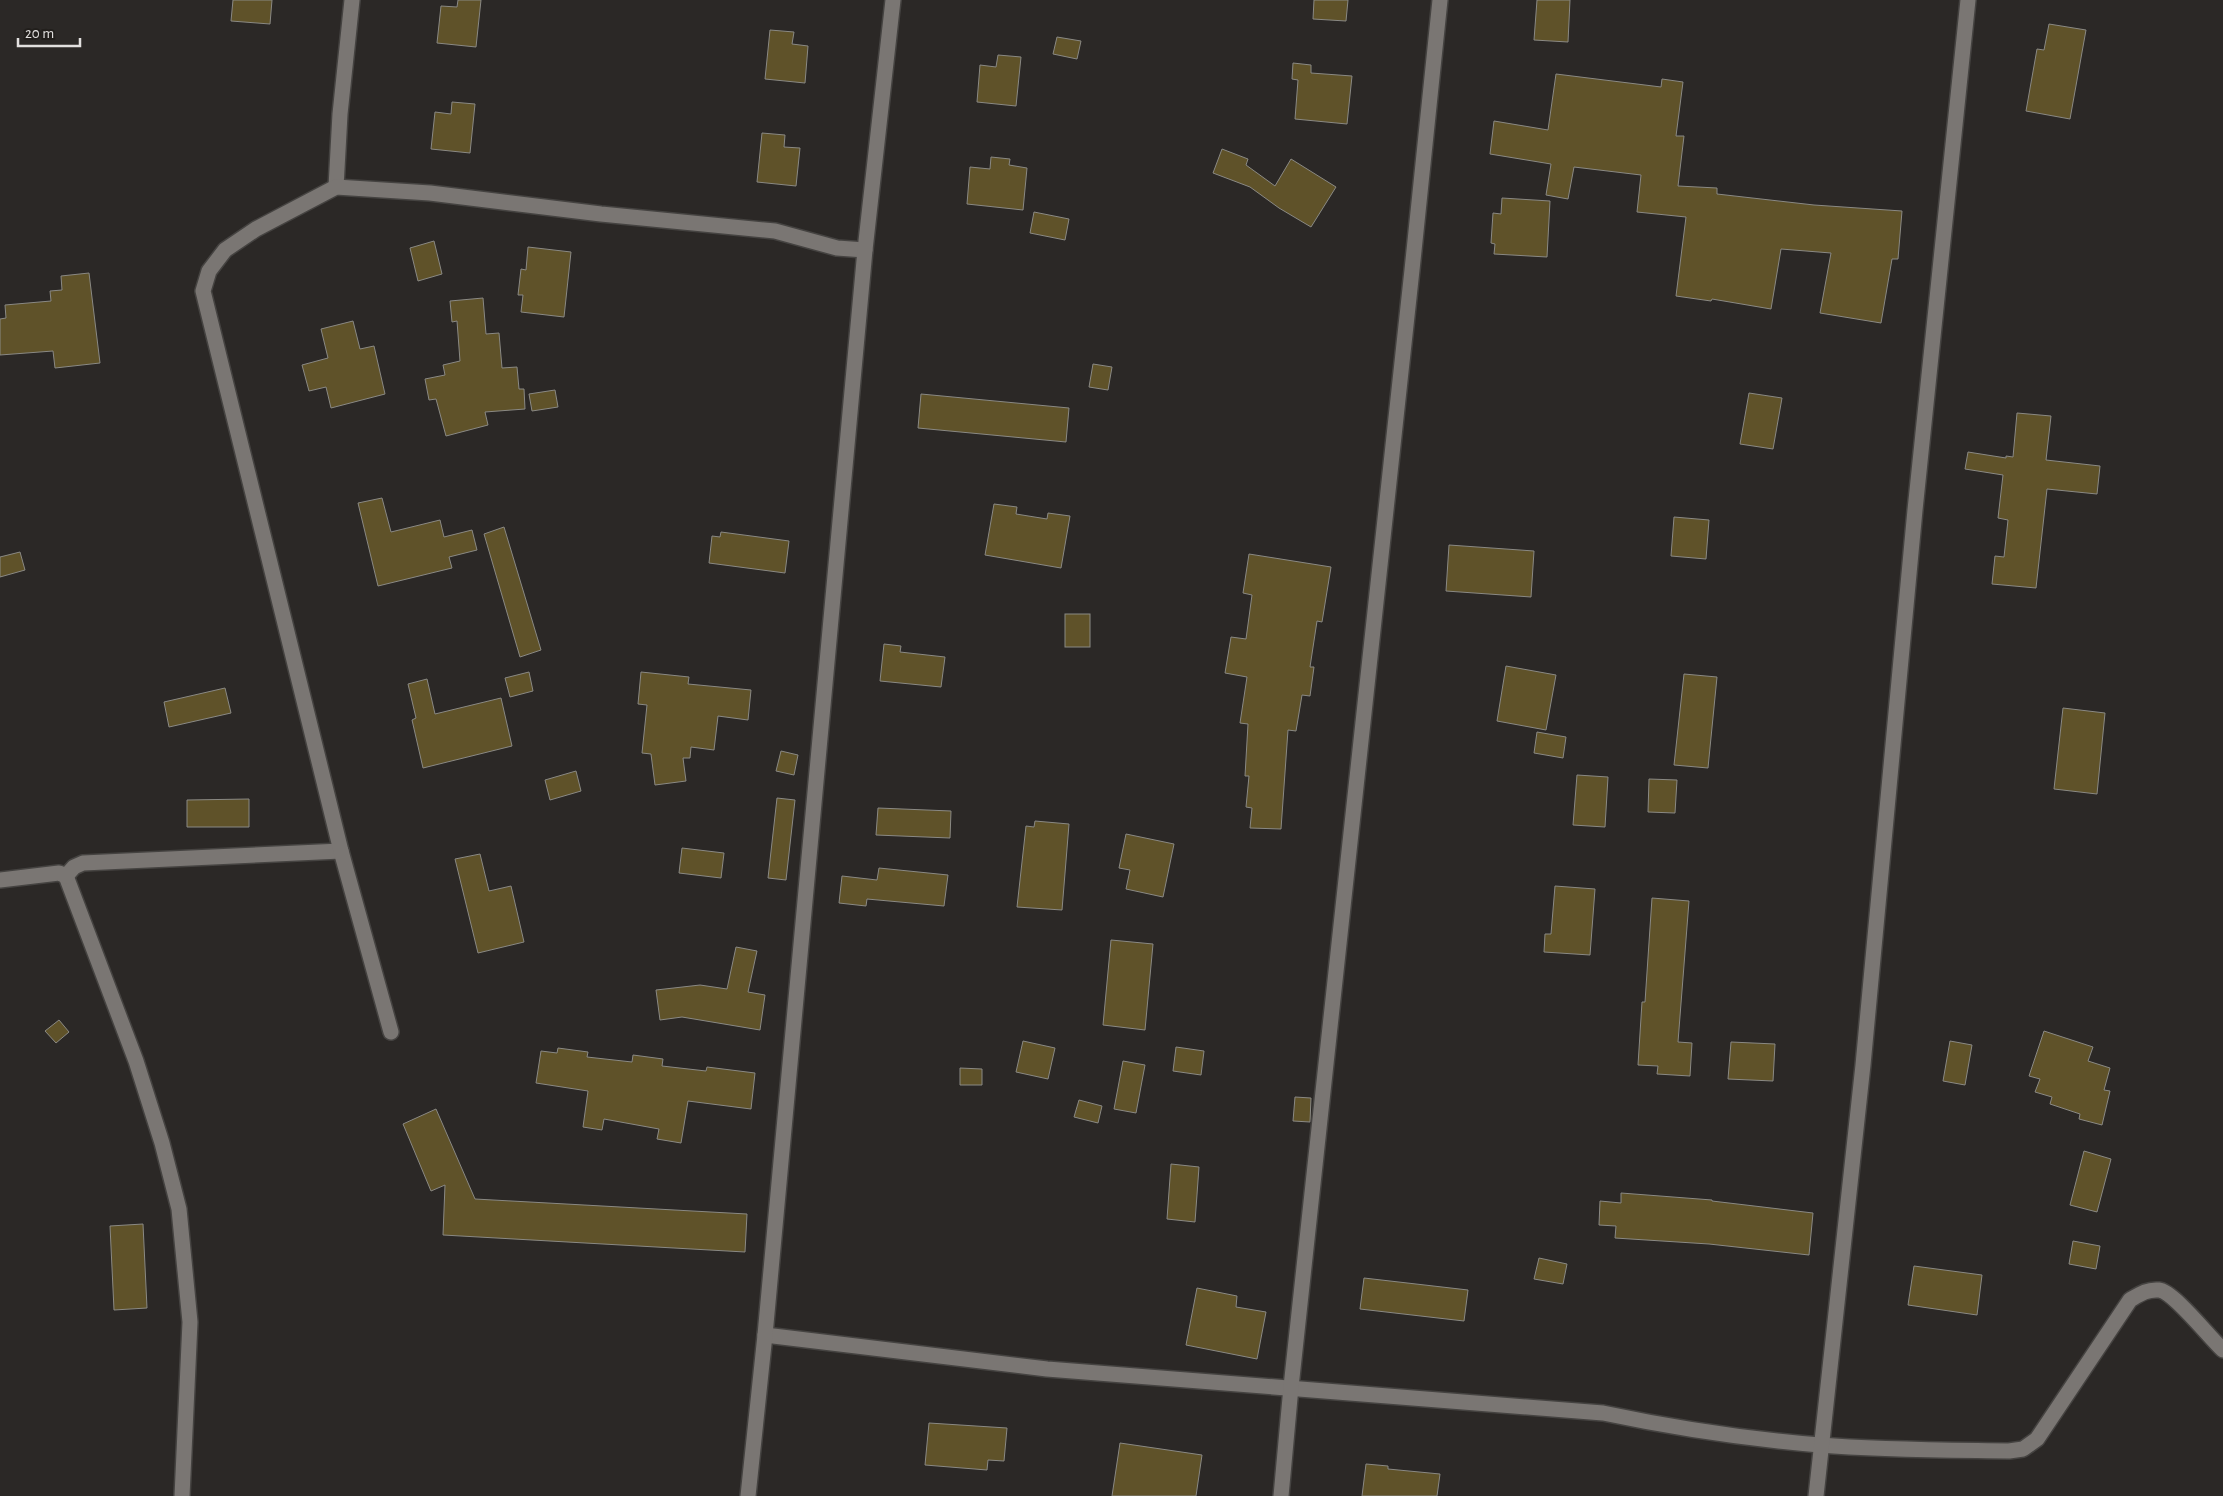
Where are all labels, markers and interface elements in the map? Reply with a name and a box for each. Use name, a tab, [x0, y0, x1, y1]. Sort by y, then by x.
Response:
scale bar	[18, 15, 80, 47]
text: 20 m	[25, 26, 54, 41]

